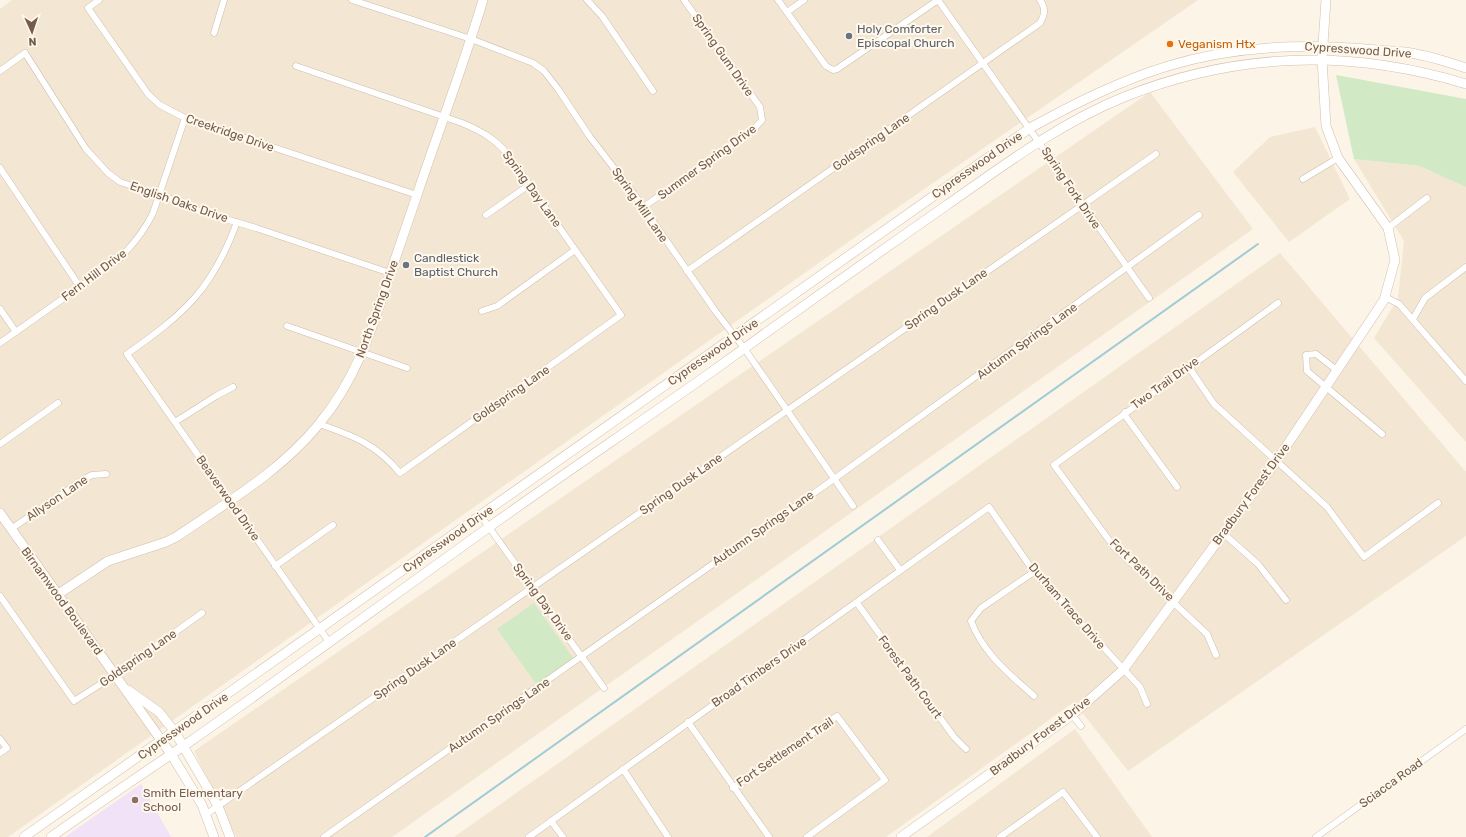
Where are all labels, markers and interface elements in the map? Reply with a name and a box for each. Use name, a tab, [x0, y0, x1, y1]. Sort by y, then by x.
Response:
street label: Spring Gum Drive	[689, 11, 757, 99]
north arrow	[12, 12, 52, 52]
place label: Holy Comforter Episcopal Church	[857, 22, 955, 50]
marker: Holy Comforter Episcopal Church	[844, 31, 854, 41]
text: N	[28, 35, 37, 48]
place label: Veganism Htx	[1178, 37, 1256, 51]
marker: Veganism Htx	[1165, 39, 1175, 49]
street label: Cypresswood Drive	[1304, 39, 1412, 61]
street label: Goldspring Lane	[830, 110, 912, 174]
street label: Creekridge Drive	[184, 111, 276, 155]
street label: Summer Spring Drive	[655, 121, 759, 202]
street label: Cypresswood Drive	[929, 128, 1025, 201]
street label: Spring Fork Drive	[1038, 144, 1104, 232]
street label: Spring Day Lane	[500, 148, 565, 230]
street label: Spring Mill Lane	[609, 165, 671, 245]
street label: English Oaks Drive	[128, 179, 230, 225]
street label: Fern Hill Drive	[59, 246, 129, 304]
place label: Candlestick Baptist Church	[414, 251, 498, 279]
street label: North Spring Drive	[353, 258, 401, 360]
marker: Candlestick Baptist Church	[401, 260, 411, 270]
street label: Spring Dusk Lane	[902, 265, 990, 333]
street label: Autumn Springs Lane	[974, 300, 1080, 382]
street label: Cypresswood Drive	[665, 315, 761, 388]
street label: Two Trail Drive	[1129, 354, 1202, 412]
street label: Goldspring Lane	[470, 362, 552, 426]
street label: Bradbury Forest Drive	[1209, 440, 1293, 547]
street label: Spring Dusk Lane	[637, 450, 725, 518]
street label: Beaverwood Drive	[193, 453, 263, 544]
street label: Allyson Lane	[24, 472, 91, 524]
street label: Autumn Springs Lane	[709, 487, 817, 568]
street label: Cypresswood Drive	[400, 502, 496, 575]
street label: Fort Path Drive	[1107, 536, 1177, 604]
street label: Birnamwood Boulevard	[18, 545, 106, 657]
street label: Durham Trace Drive	[1026, 560, 1108, 652]
street label: Spring Day Drive	[510, 561, 576, 644]
street label: Goldspring Lane	[97, 626, 179, 690]
street label: Forest Path Court	[875, 633, 945, 721]
street label: Broad Timbers Drive	[709, 634, 809, 710]
street label: Spring Dusk Lane	[371, 635, 459, 703]
street label: Autumn Springs Lane	[445, 674, 553, 755]
street label: Cypresswood Drive	[135, 689, 231, 762]
street label: Bradbury Forest Drive	[987, 694, 1093, 778]
street label: Fort Settlement Trail	[734, 714, 836, 790]
street label: Sciacca Road	[1357, 755, 1425, 811]
place label: Smith Elementary School	[143, 786, 243, 814]
marker: Smith Elementary School	[130, 795, 140, 805]

